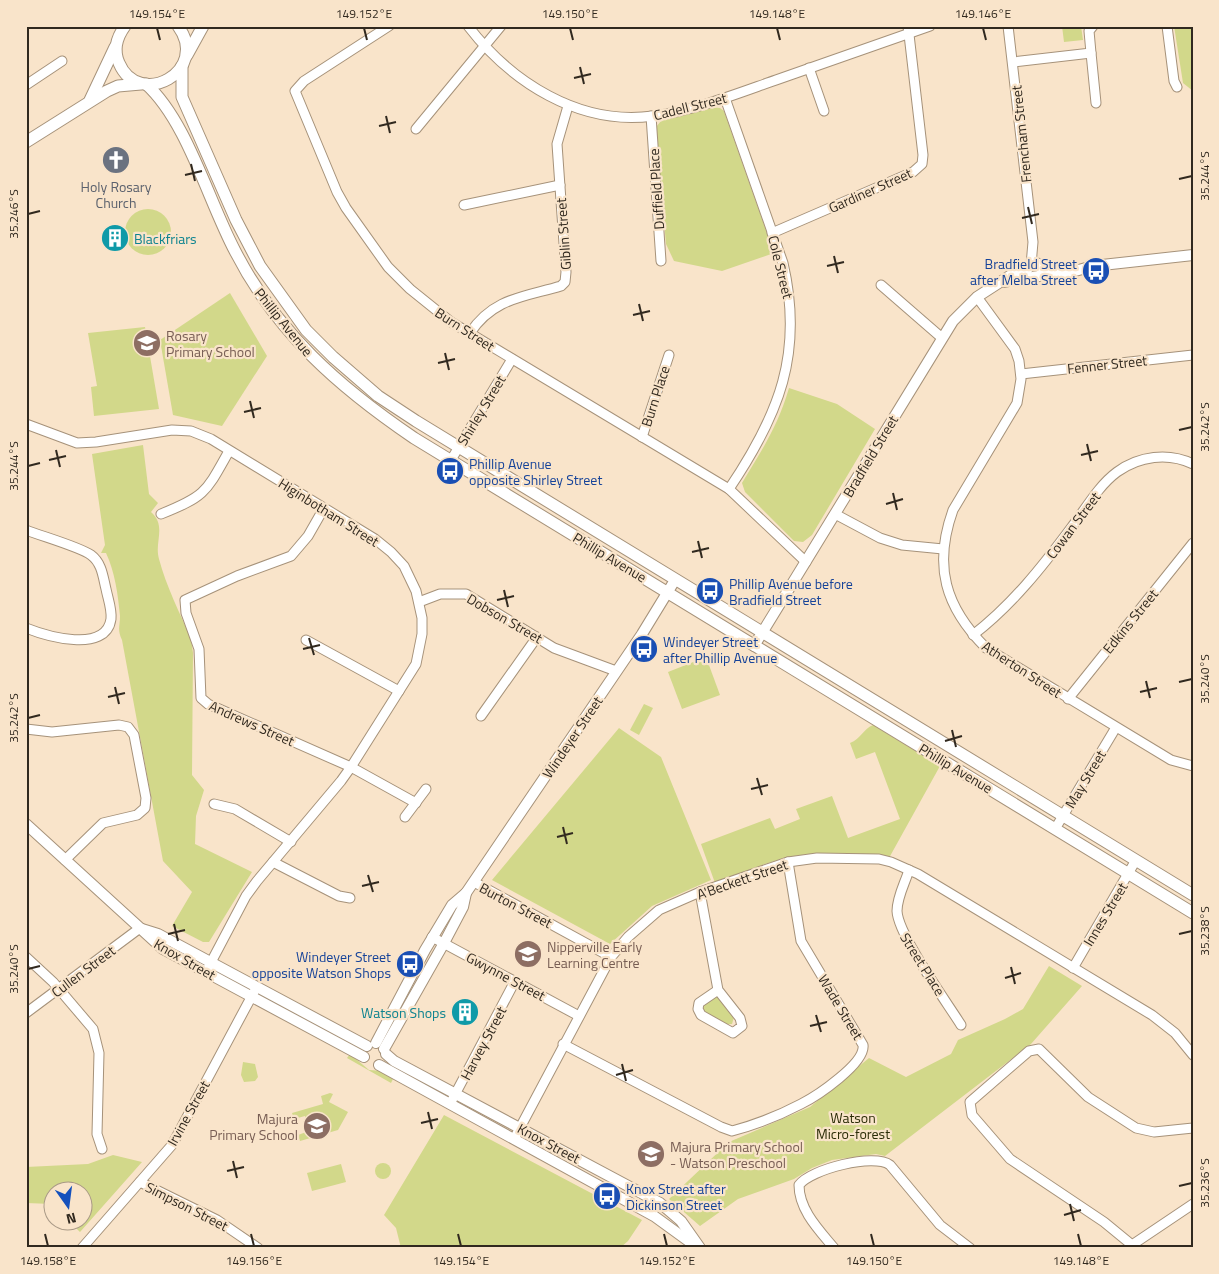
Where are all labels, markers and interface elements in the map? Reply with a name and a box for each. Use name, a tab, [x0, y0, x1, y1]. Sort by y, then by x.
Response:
text: 149.154°E	[129, 4, 185, 23]
text: 149.152°E	[336, 4, 392, 23]
text: 149.150°E	[542, 4, 598, 23]
text: 149.148°E	[749, 4, 805, 23]
text: 149.146°E	[955, 4, 1011, 23]
street label: Frencham Street	[1005, 84, 1037, 184]
street label: Cadell Street	[651, 87, 729, 125]
church icon: Holy Rosary Church	[101, 145, 131, 175]
street label: Duffield Place	[643, 148, 669, 230]
text: 35.244°S	[1195, 151, 1214, 201]
street label: Gardiner Street	[825, 162, 915, 218]
place label: Holy Rosary Church	[81, 176, 152, 213]
text: 35.246°S	[4, 189, 23, 239]
street label: Giblin Street	[550, 197, 576, 271]
building icon: Blackfriars	[100, 223, 130, 253]
place label: Blackfriars	[134, 228, 197, 249]
street label: Cole Street	[763, 233, 799, 301]
place label: Bradfield Street after Melba Street	[970, 253, 1077, 290]
bus stop icon: Bradfield Street after Melba Street	[1081, 256, 1111, 286]
street label: Phillip Avenue	[250, 283, 318, 361]
street label: Burn Street	[431, 302, 499, 356]
place label: Rosary Primary School	[166, 325, 255, 362]
school or university icon: Rosary Primary School	[132, 328, 162, 358]
street label: Fenner Street	[1066, 349, 1148, 379]
street label: Burn Place	[635, 363, 675, 429]
street label: Shirley Street	[452, 371, 510, 449]
text: 35.242°S	[1195, 402, 1214, 452]
street label: Bradfield Street	[837, 411, 903, 501]
text: 35.244°S	[4, 441, 23, 491]
place label: Phillip Avenue opposite Shirley Street	[469, 453, 602, 490]
bus stop icon: Phillip Avenue opposite Shirley Street	[435, 456, 465, 486]
street label: Higinbotham Street	[275, 473, 384, 552]
street label: Cowan Street	[1041, 487, 1105, 563]
street label: Phillip Avenue	[569, 527, 651, 587]
place label: Phillip Avenue before Bradfield Street	[729, 573, 853, 610]
bus stop icon: Phillip Avenue before Bradfield Street	[695, 576, 725, 606]
street label: Edkins Street	[1097, 584, 1163, 658]
street label: Dobson Street	[463, 588, 547, 648]
place label: Windeyer Street after Phillip Avenue	[663, 631, 777, 668]
bus stop icon: Windeyer Street after Phillip Avenue	[629, 634, 659, 664]
street label: Atherton Street	[978, 635, 1066, 703]
text: 35.240°S	[1195, 654, 1214, 704]
street label: Windeyer Street	[537, 692, 607, 782]
text: 35.242°S	[4, 693, 23, 743]
street label: Andrews Street	[206, 695, 298, 751]
street label: Phillip Avenue	[915, 738, 997, 798]
street label: May Street	[1059, 746, 1111, 812]
street label: A'Beckett Street	[694, 854, 790, 904]
street label: Burton Street	[476, 877, 556, 933]
street label: Innes Street	[1078, 878, 1132, 950]
text: 35.238°S	[1195, 906, 1214, 956]
street label: Street Place	[895, 928, 951, 1000]
street label: Knox Street	[150, 933, 220, 985]
place label: Nipperville Early Learning Centre	[547, 936, 642, 973]
school or university icon: Nipperville Early Learning Centre	[513, 939, 543, 969]
street label: Cullen Street	[47, 940, 119, 1002]
text: 35.240°S	[4, 944, 23, 994]
place label: Windeyer Street opposite Watson Shops	[252, 946, 391, 983]
street label: Gwynne Street	[463, 946, 550, 1006]
bus stop icon: Windeyer Street opposite Watson Shops	[395, 949, 425, 979]
street label: Wade Street	[813, 970, 869, 1044]
building icon: Watson Shops	[450, 997, 480, 1027]
place label: Watson Shops	[361, 1002, 446, 1023]
street label: Harvey Street	[455, 1002, 511, 1084]
street label: Irvine Street	[161, 1076, 215, 1150]
park label: Watson Micro-forest	[816, 1107, 890, 1144]
place label: Majura Primary School	[209, 1108, 298, 1145]
school or university icon: Majura Primary School	[302, 1111, 332, 1141]
street label: Knox Street	[514, 1118, 584, 1168]
place label: Majura Primary School - Watson Preschool	[670, 1136, 803, 1173]
school or university icon: Majura Primary School - Watson Preschool	[636, 1139, 666, 1169]
text: 35.236°S	[1195, 1158, 1214, 1208]
street label: Simpson Street	[142, 1176, 232, 1236]
place label: Knox Street after Dickinson Street	[626, 1178, 726, 1215]
bus stop icon: Knox Street after Dickinson Street	[592, 1181, 622, 1211]
north arrow	[42, 1182, 92, 1232]
text: N	[64, 1208, 79, 1230]
text: 149.158°E	[20, 1251, 76, 1270]
text: 149.156°E	[226, 1251, 282, 1270]
text: 149.154°E	[433, 1251, 489, 1270]
text: 149.152°E	[639, 1251, 695, 1270]
text: 149.150°E	[846, 1251, 902, 1270]
text: 149.148°E	[1053, 1251, 1109, 1270]

